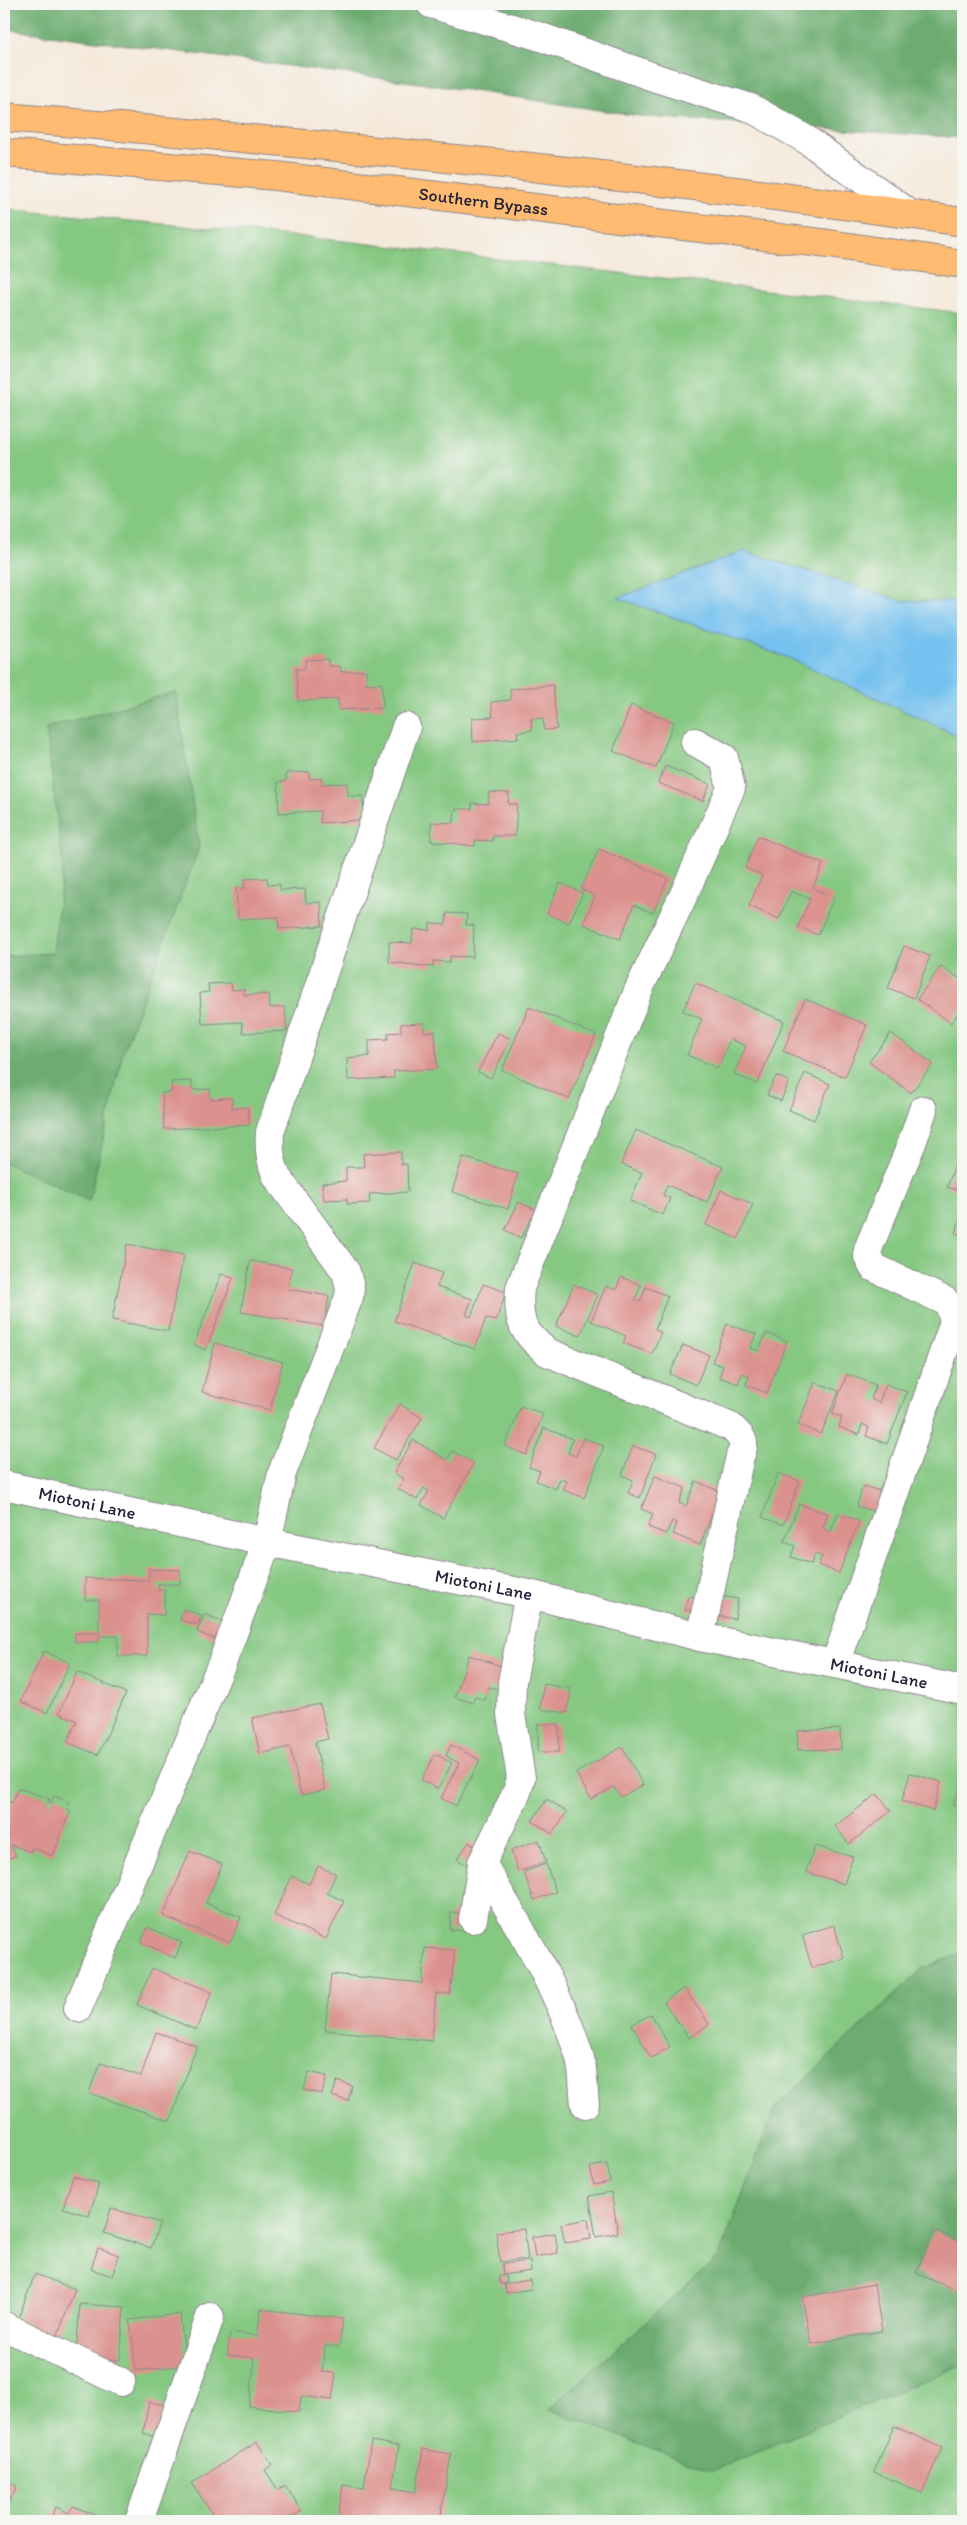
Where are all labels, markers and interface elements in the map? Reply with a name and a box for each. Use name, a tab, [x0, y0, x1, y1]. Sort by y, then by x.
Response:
street label: Southern Bypass	[417, 183, 549, 220]
street label: Miotoni Lane	[36, 1482, 138, 1524]
street label: Miotoni Lane	[433, 1565, 534, 1605]
street label: Miotoni Lane	[828, 1652, 930, 1694]

